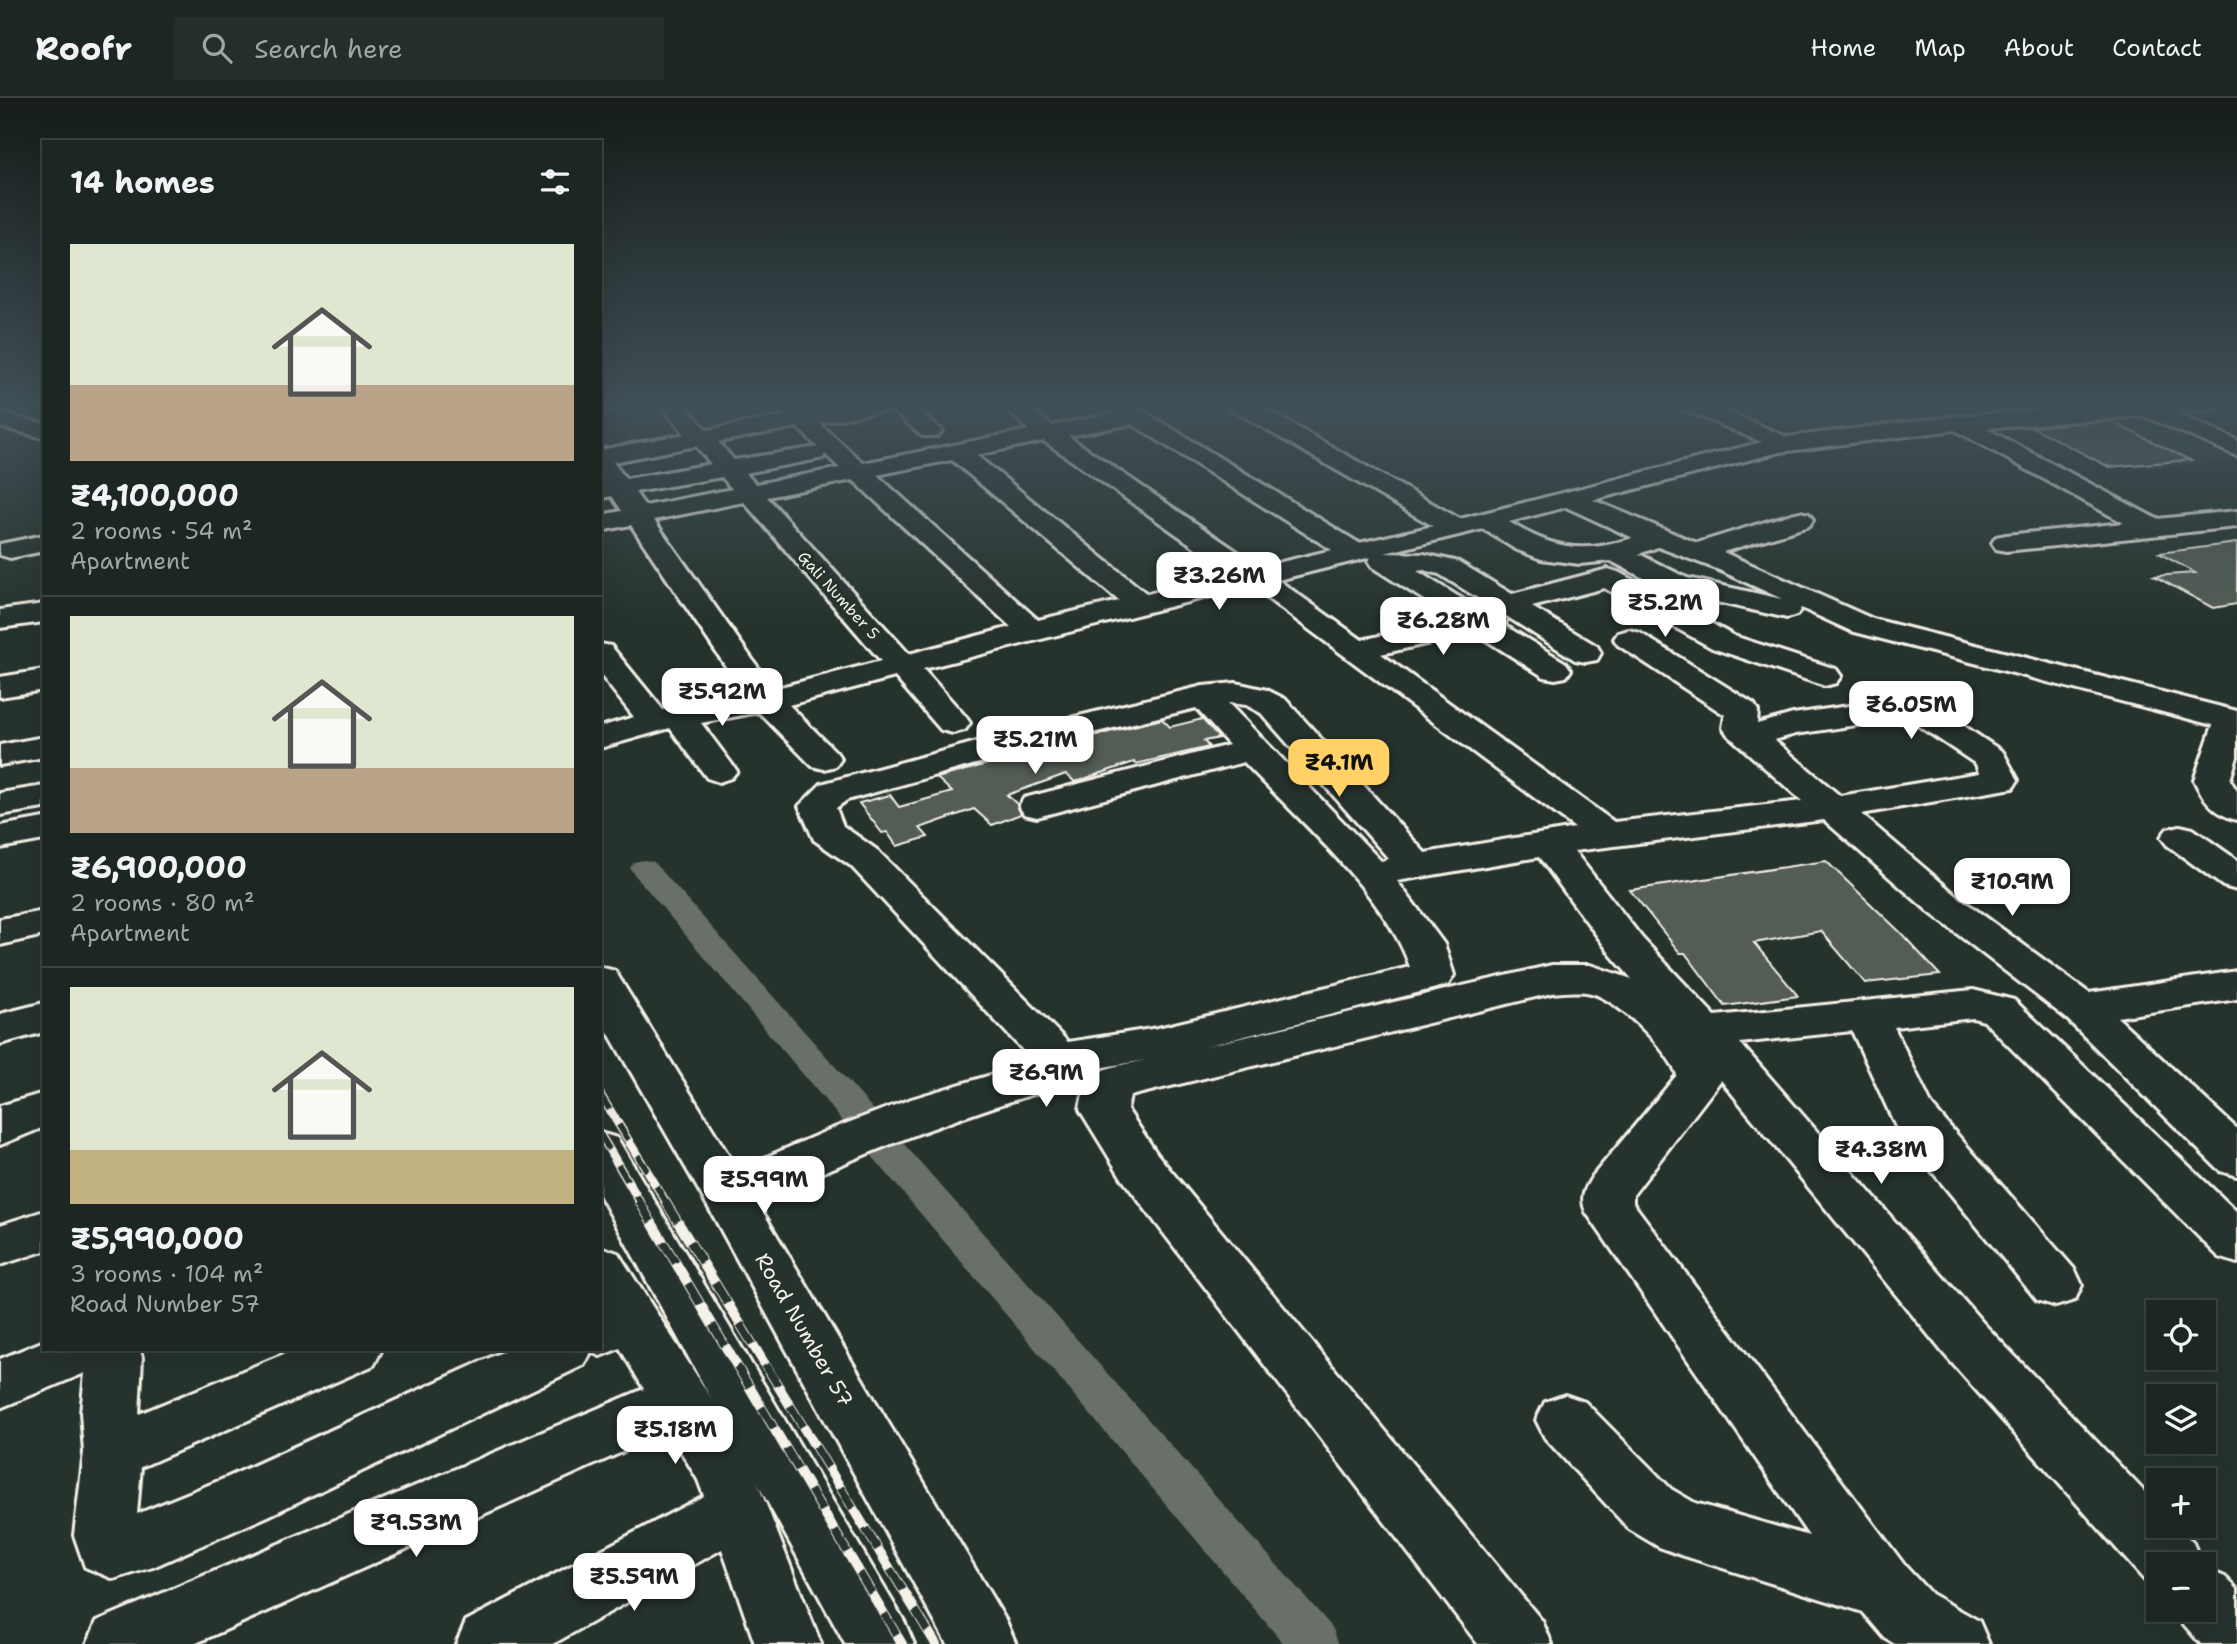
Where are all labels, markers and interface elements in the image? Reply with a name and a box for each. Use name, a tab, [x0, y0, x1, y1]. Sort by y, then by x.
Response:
search box	[174, 17, 664, 80]
text: Roofr	[35, 26, 132, 71]
icon: search	[198, 29, 236, 67]
text: Search here	[254, 31, 403, 66]
text: Home	[1810, 32, 1876, 64]
text: Map	[1914, 32, 1966, 64]
text: About	[2004, 32, 2074, 64]
text: Contact	[2112, 32, 2202, 64]
text: 14 homes	[70, 162, 215, 203]
icon: filters	[536, 163, 574, 201]
icon: home	[259, 289, 385, 415]
text: ₹4,100,000	[70, 475, 239, 516]
text: 2 rooms · 54 m²	[70, 516, 253, 546]
text: Apartment	[70, 546, 190, 576]
street label: Gali Number 5	[793, 546, 884, 644]
pin: ₹3.26M	[1162, 552, 1276, 612]
text: ₹3.26M	[1172, 560, 1266, 590]
pin: ₹5.2M	[1616, 580, 1714, 639]
text: ₹5.2M	[1627, 587, 1703, 617]
pin: ₹6.28M	[1386, 598, 1500, 657]
text: ₹6.28M	[1396, 605, 1490, 635]
icon: home	[259, 661, 385, 787]
pin: ₹5.92M	[665, 668, 779, 728]
text: ₹5.92M	[678, 676, 766, 706]
pin: ₹6.05M	[1854, 682, 1968, 741]
text: ₹6.05M	[1865, 689, 1957, 719]
pin: ₹5.21M	[978, 716, 1092, 776]
text: ₹5.21M	[992, 724, 1078, 754]
pin: ₹4.1M	[1290, 740, 1388, 799]
text: ₹4.1M	[1304, 747, 1374, 777]
text: ₹6,900,000	[70, 847, 247, 888]
pin: ₹10.9M	[1955, 858, 2069, 918]
text: ₹10.9M	[1970, 866, 2054, 896]
text: 2 rooms · 80 m²	[70, 888, 255, 918]
text: Apartment	[70, 918, 190, 948]
icon: home	[259, 1032, 385, 1158]
pin: ₹6.9M	[997, 1049, 1095, 1109]
text: ₹6.9M	[1008, 1057, 1084, 1087]
pin: ₹4.38M	[1824, 1126, 1938, 1186]
text: ₹4.38M	[1835, 1134, 1927, 1164]
pin: ₹5.99M	[707, 1156, 821, 1216]
text: ₹5.99M	[720, 1164, 808, 1194]
text: ₹5,990,000	[70, 1218, 244, 1259]
street label: Road Number 57	[749, 1248, 859, 1412]
text: 3 rooms · 104 m²	[70, 1259, 263, 1289]
text: Road Number 57	[70, 1289, 260, 1319]
map controls	[2146, 1300, 2216, 1622]
button: locate	[2146, 1300, 2216, 1370]
button: layers	[2146, 1384, 2216, 1454]
pin: ₹5.18M	[618, 1406, 732, 1466]
text: ₹5.18M	[633, 1414, 717, 1444]
button: +	[2146, 1468, 2216, 1538]
pin: ₹9.53M	[359, 1500, 473, 1559]
text: ₹9.53M	[370, 1507, 462, 1537]
button: −	[2146, 1552, 2216, 1622]
pin: ₹5.59M	[577, 1554, 691, 1613]
text: ₹5.59M	[589, 1561, 679, 1591]

